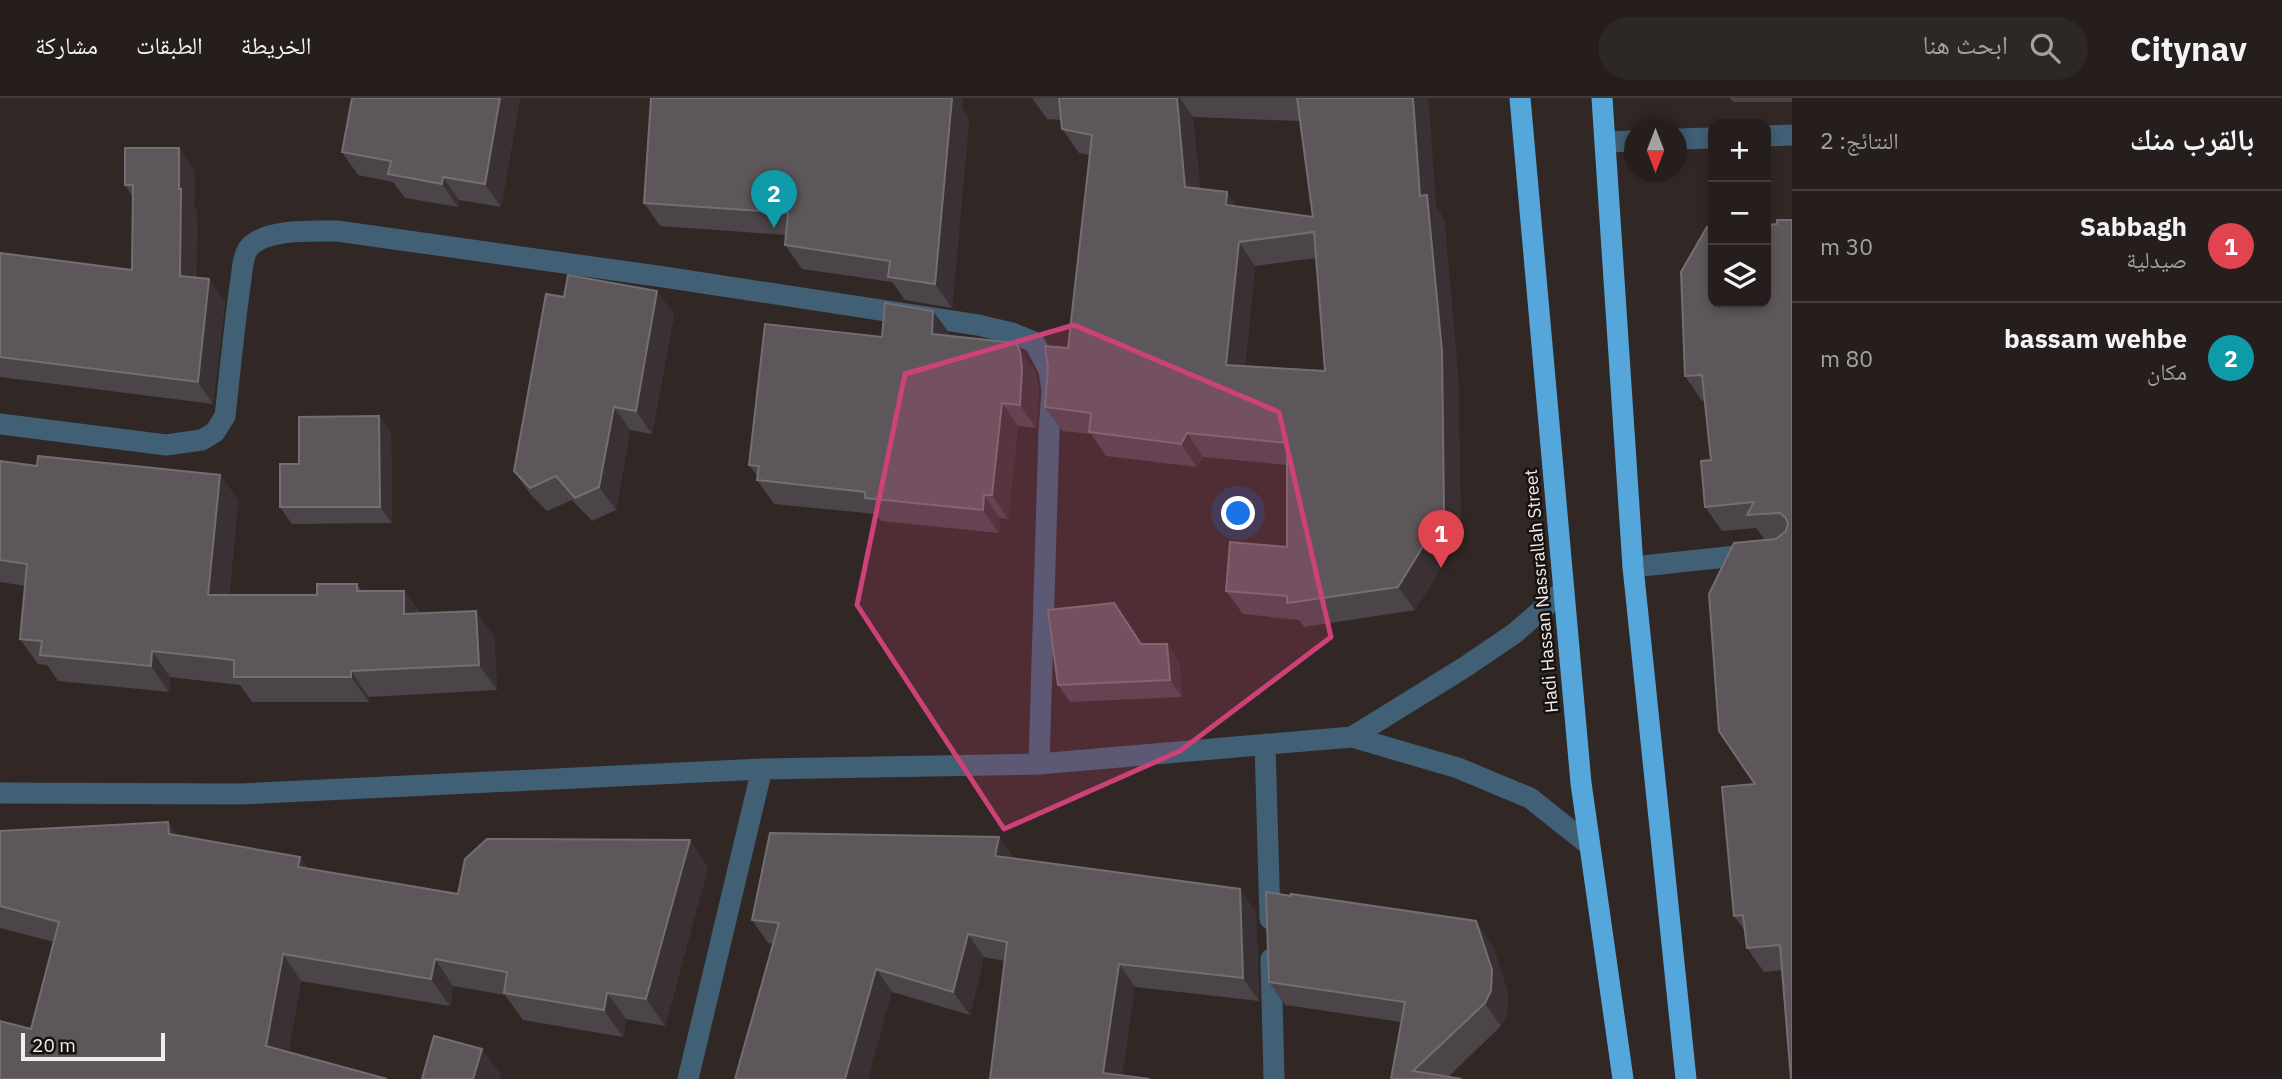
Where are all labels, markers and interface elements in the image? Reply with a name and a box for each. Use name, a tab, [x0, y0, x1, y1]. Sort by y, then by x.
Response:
search box	[1598, 17, 2088, 80]
text: ابحث هنا	[1923, 27, 2008, 61]
text: Citynav	[2130, 27, 2247, 70]
text: مشاركة	[35, 29, 98, 61]
text: الطبقات	[136, 29, 203, 61]
text: الخريطة	[241, 29, 311, 61]
icon: search	[2026, 29, 2064, 67]
north arrow	[1624, 119, 1687, 182]
map controls	[1708, 119, 1771, 308]
button: +	[1708, 119, 1771, 182]
text: بالقرب منك	[2130, 119, 2254, 158]
text: النتائج: 2	[1820, 125, 1899, 155]
pin: 2	[751, 170, 797, 228]
button: −	[1708, 182, 1771, 245]
text: Sabbagh	[2080, 209, 2187, 243]
text: 30 m	[1820, 231, 1873, 261]
text: 1	[2224, 231, 2238, 261]
text: صيدلية	[2126, 244, 2187, 274]
button: layers	[1708, 245, 1771, 308]
text: bassam wehbe	[2004, 321, 2187, 355]
text: 80 m	[1820, 343, 1873, 373]
text: 2	[2224, 343, 2238, 373]
text: مكان	[2147, 356, 2187, 386]
street label: Hadi Hassan Nassrallah Street	[1519, 468, 1563, 714]
your location	[1221, 496, 1255, 530]
pin: 1	[1418, 510, 1464, 568]
scale bar	[21, 1030, 164, 1062]
text: 20 m	[32, 1033, 76, 1057]

